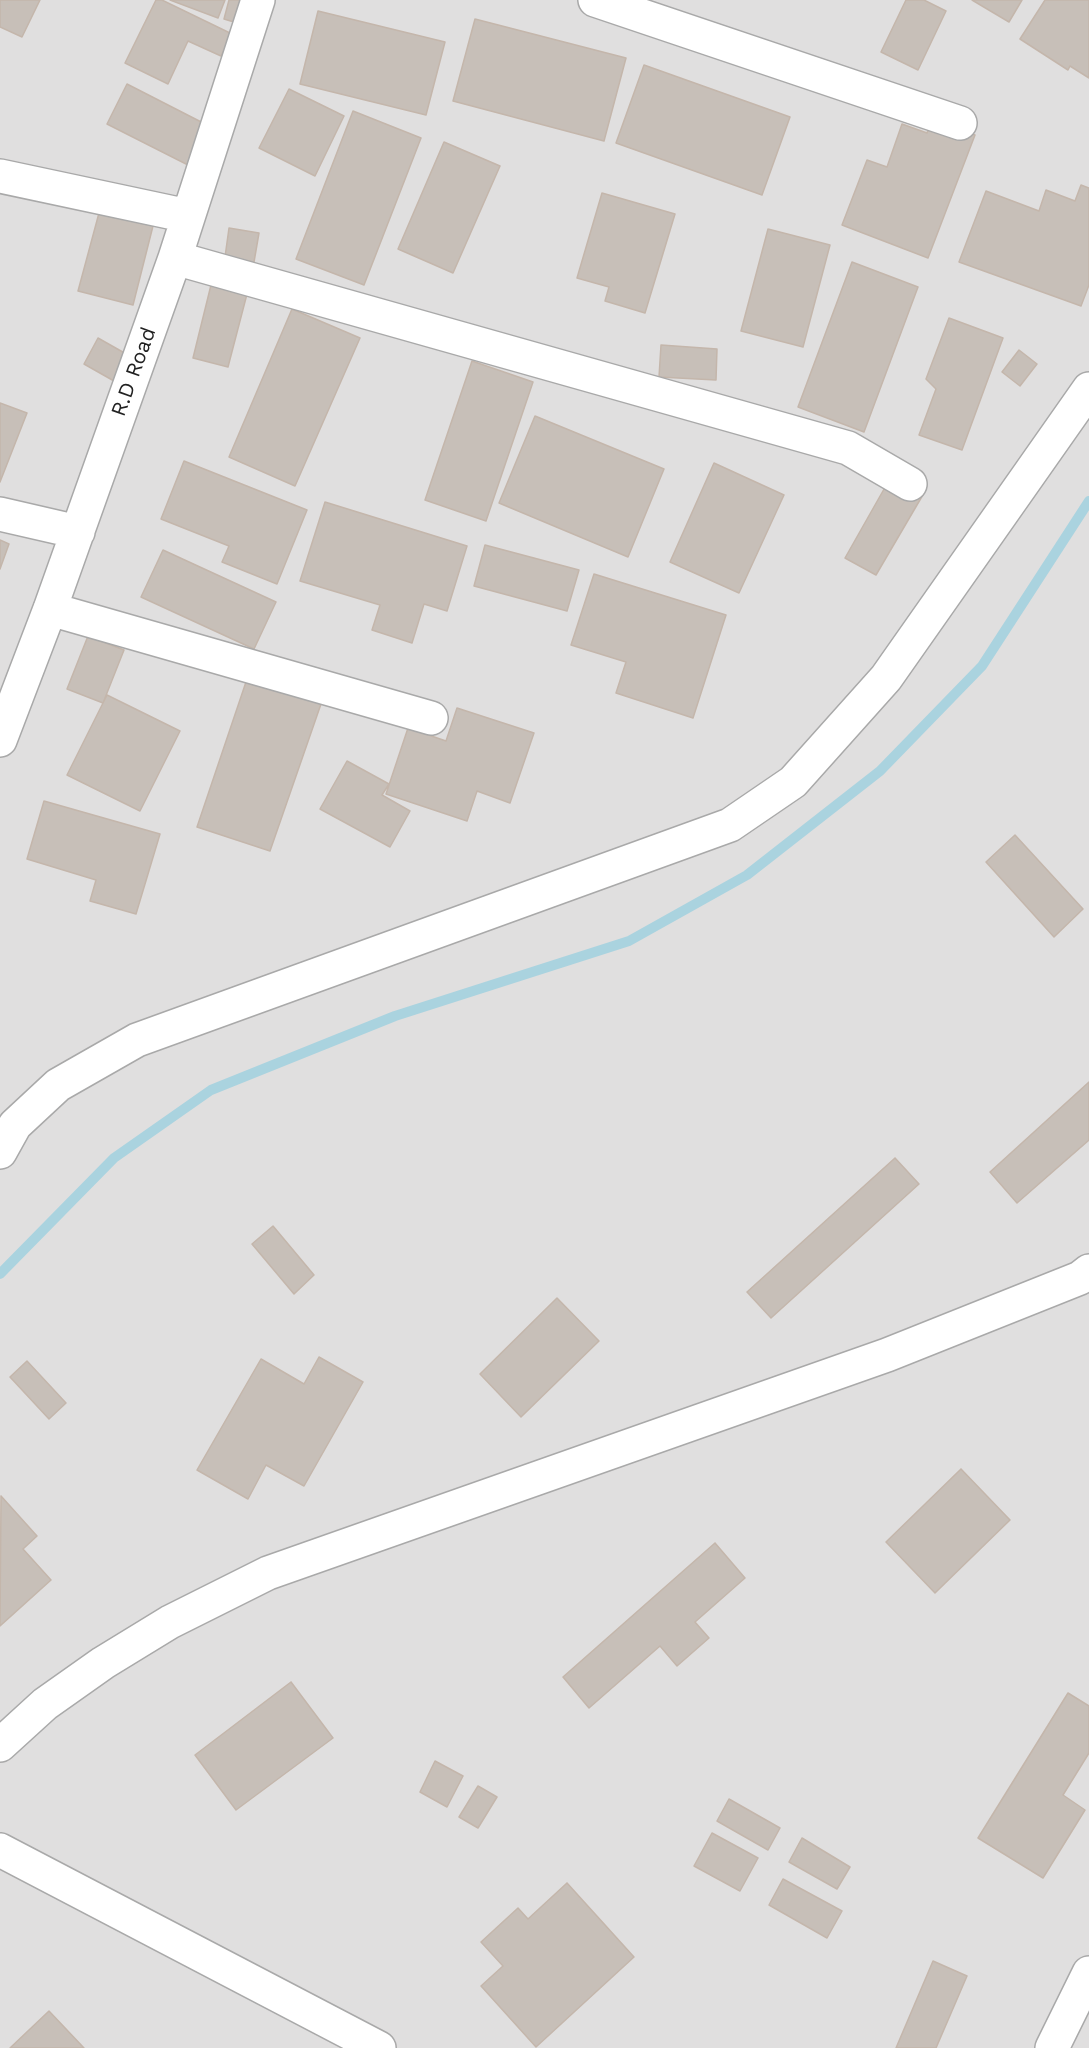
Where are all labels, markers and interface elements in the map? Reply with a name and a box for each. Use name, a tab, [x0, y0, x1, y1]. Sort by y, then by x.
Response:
street label: R.D Road	[106, 324, 162, 420]

